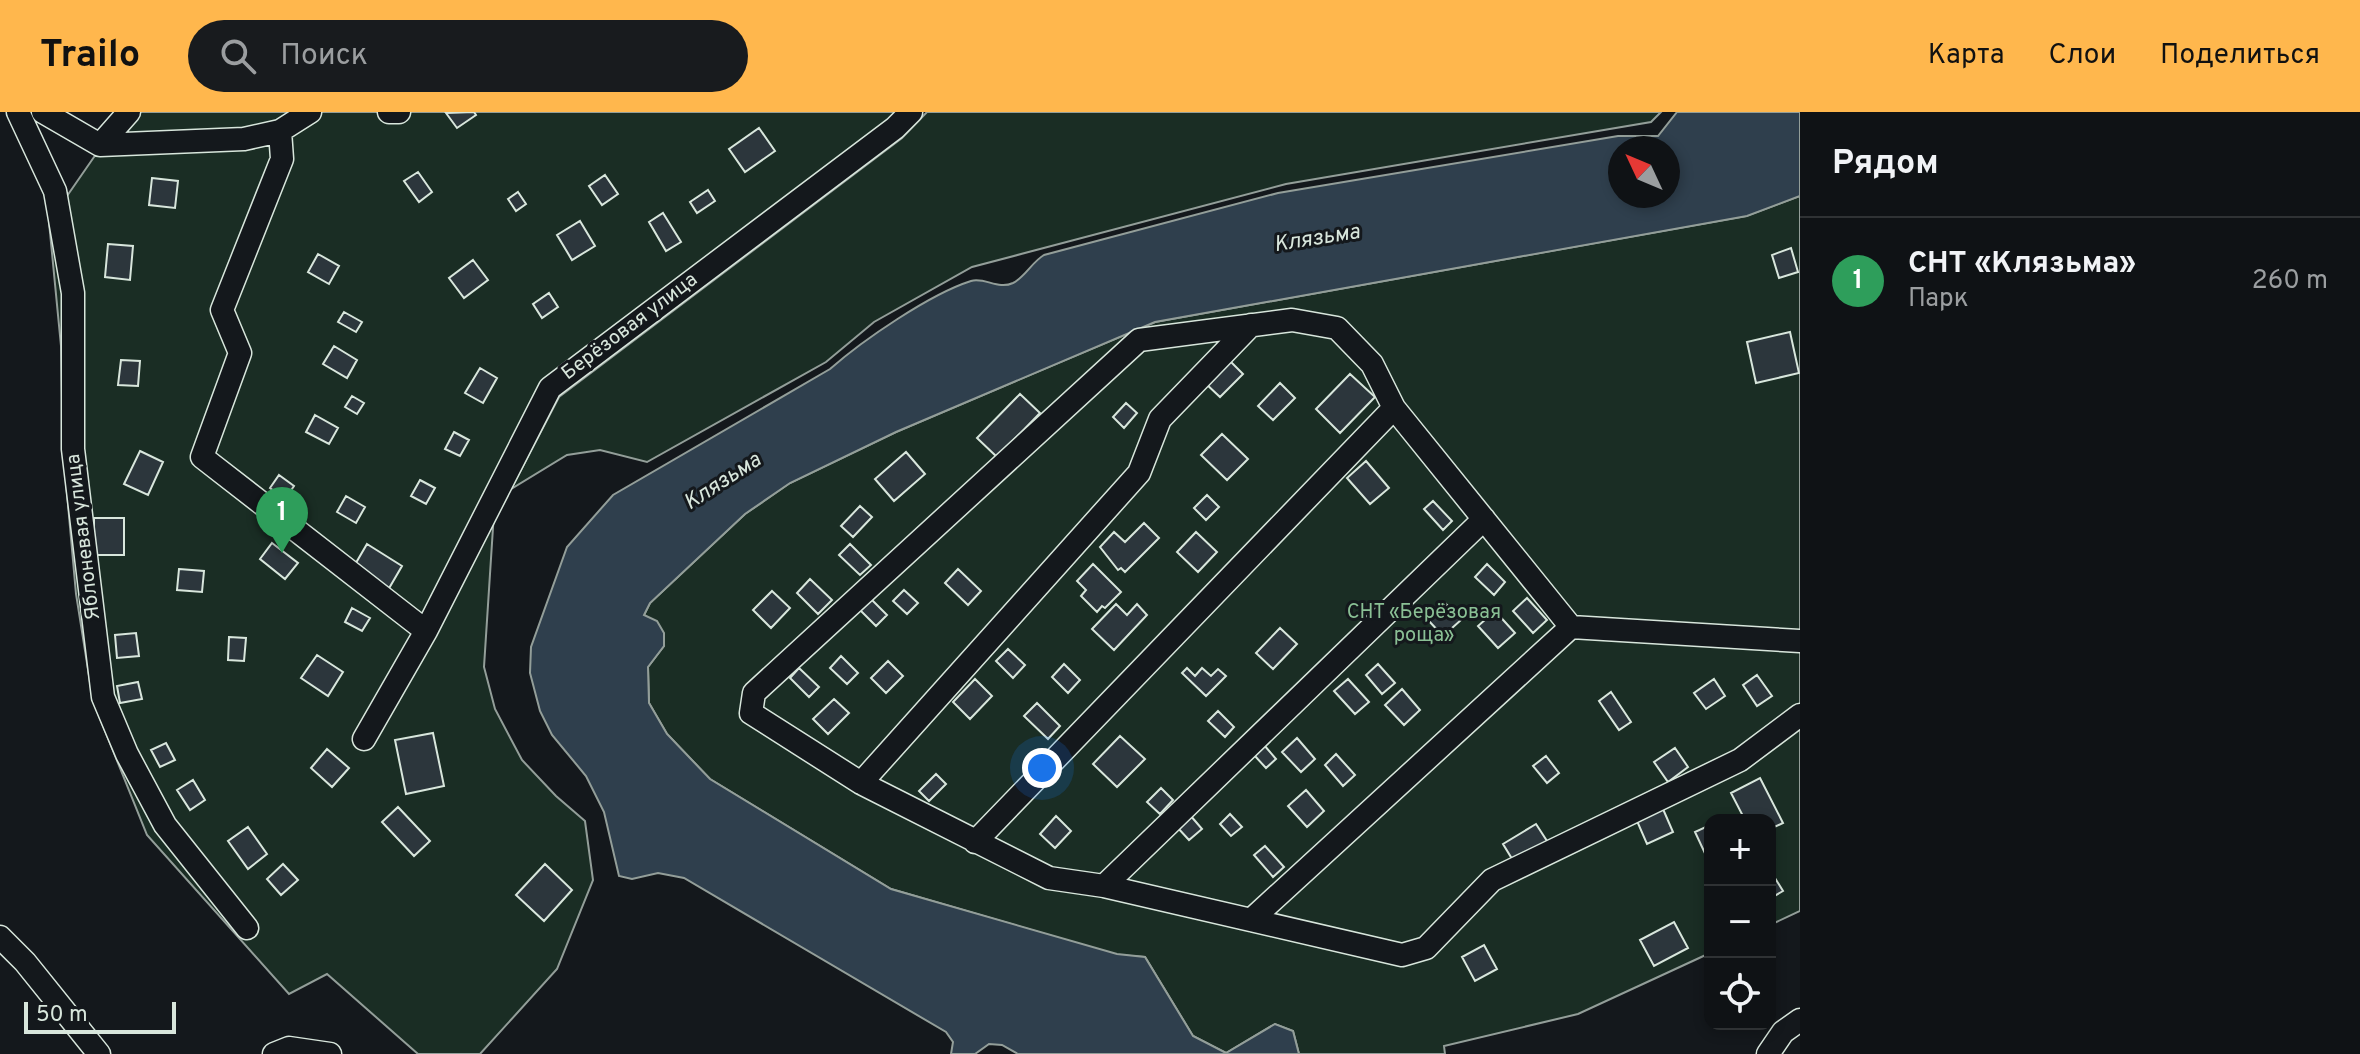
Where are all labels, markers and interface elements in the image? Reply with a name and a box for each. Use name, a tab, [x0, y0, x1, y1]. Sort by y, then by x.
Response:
search box	[188, 20, 748, 92]
text: Trailo	[40, 32, 140, 81]
icon: search	[216, 34, 260, 78]
text: Поиск	[280, 38, 368, 75]
text: Карта	[1928, 38, 2004, 74]
text: Слои	[2048, 38, 2116, 74]
text: Поделиться	[2160, 38, 2320, 74]
north arrow	[1608, 136, 1680, 208]
text: Рядом	[1832, 143, 1939, 186]
water label: Клязьма	[1272, 219, 1363, 259]
text: СНТ «Клязьма»	[1908, 246, 2136, 283]
text: 1	[1853, 265, 1863, 298]
text: 260 m	[2252, 265, 2328, 298]
street label: Берёзовая улица	[557, 267, 703, 387]
text: Парк	[1908, 283, 1969, 316]
water label: Клязьма	[679, 447, 767, 517]
street label: Яблоневая улица	[61, 452, 107, 622]
pin: 1	[256, 487, 308, 553]
park label: СНТ «Берёзовая роща»	[1347, 600, 1501, 649]
your location	[1022, 748, 1062, 788]
map controls	[1704, 814, 1776, 1030]
button: +	[1704, 814, 1776, 886]
button: −	[1704, 886, 1776, 958]
button: locate	[1704, 958, 1776, 1030]
scale bar	[24, 998, 176, 1034]
text: 50 m	[36, 1002, 88, 1029]

